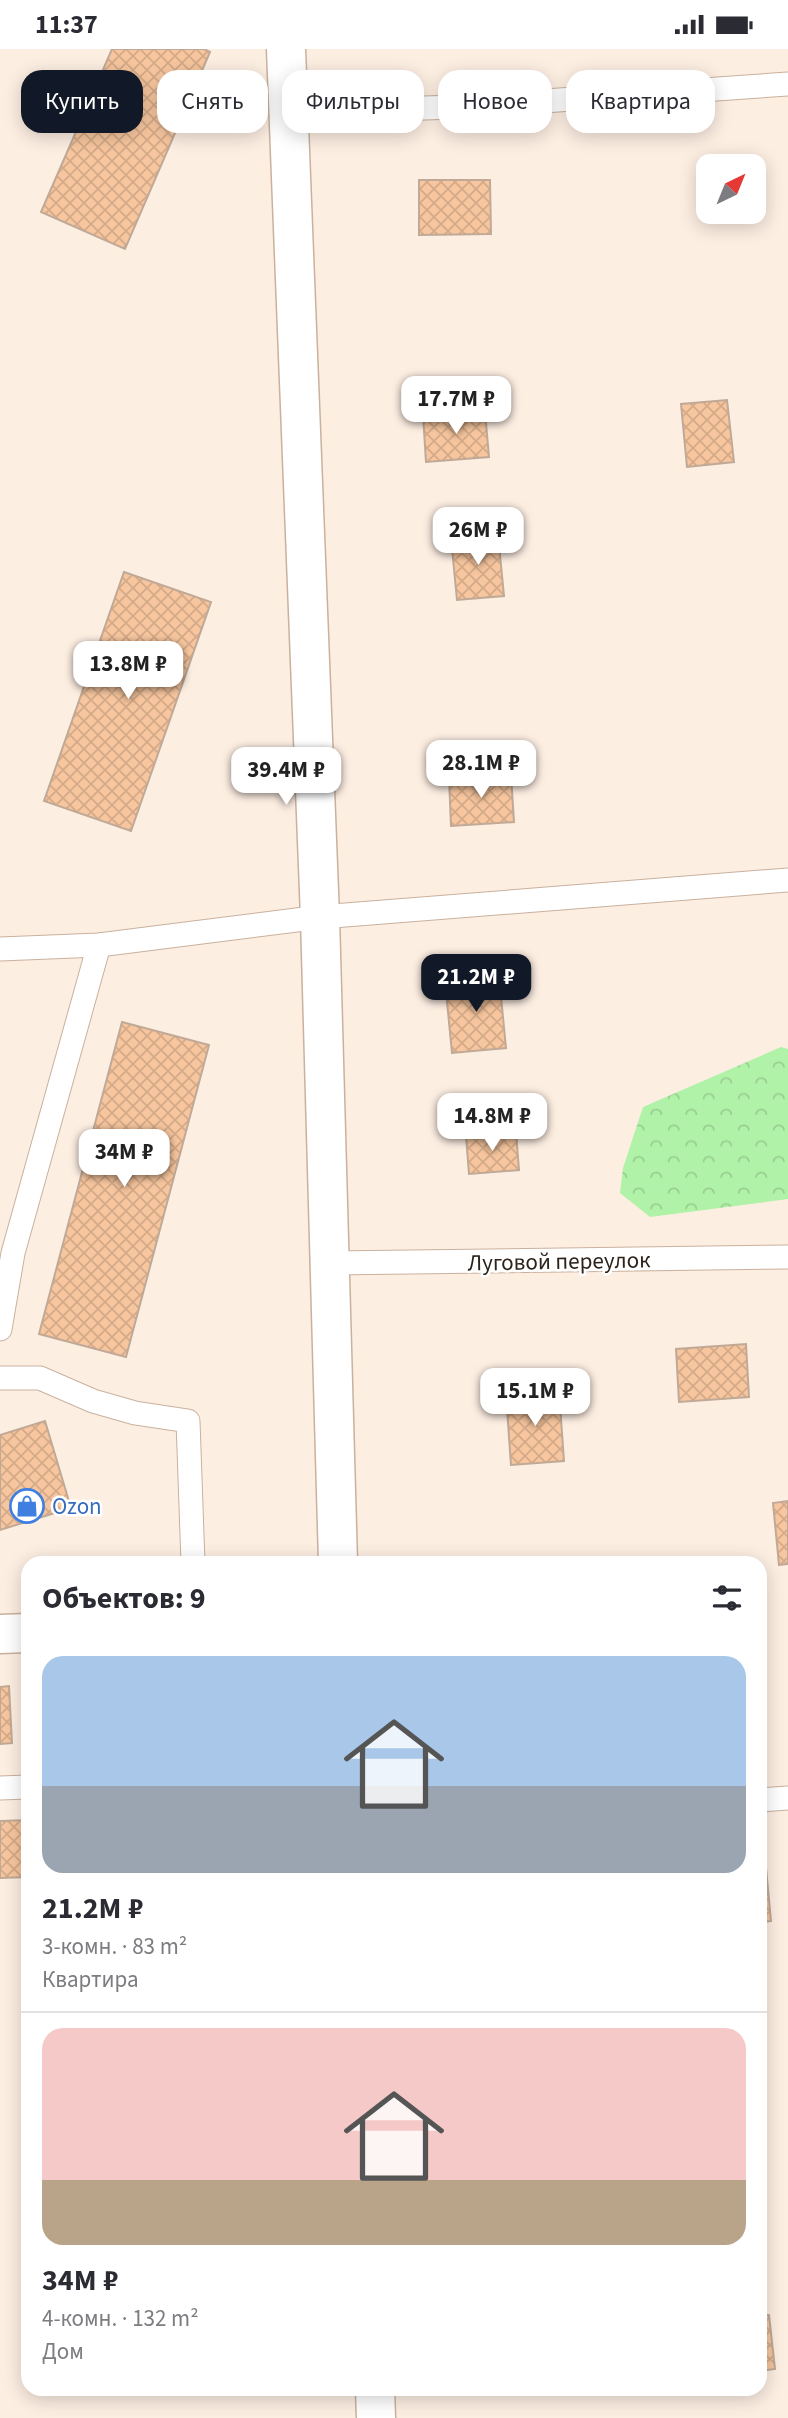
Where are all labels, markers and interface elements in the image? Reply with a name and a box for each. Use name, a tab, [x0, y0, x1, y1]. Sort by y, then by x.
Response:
text: 11:37	[35, 6, 98, 43]
chip: Купить	[21, 70, 143, 133]
chip: Снять	[157, 70, 268, 133]
chip: Фильтры	[282, 70, 424, 133]
chip: Новое	[438, 70, 552, 133]
chip: Квартира	[566, 70, 715, 133]
north arrow	[696, 154, 766, 224]
map controls	[696, 154, 766, 224]
pin: 17.7M ₽	[391, 377, 521, 436]
text: 17.7M ₽	[417, 382, 495, 415]
pin: 26M ₽	[429, 507, 527, 567]
text: 26M ₽	[449, 513, 507, 546]
pin: 13.8M ₽	[63, 641, 193, 701]
text: 13.8M ₽	[89, 647, 167, 680]
pin: 28.1M ₽	[416, 741, 546, 800]
text: 28.1M ₽	[442, 746, 520, 779]
pin: 39.4M ₽	[221, 747, 351, 807]
text: 39.4M ₽	[247, 753, 325, 786]
pin: 21.2M ₽	[411, 955, 541, 1014]
text: 21.2M ₽	[437, 960, 515, 993]
pin: 14.8M ₽	[427, 1093, 557, 1153]
text: 14.8M ₽	[453, 1099, 531, 1132]
pin: 34M ₽	[75, 1129, 173, 1189]
text: 34M ₽	[95, 1135, 153, 1168]
street label: Луговой переулок	[467, 1243, 651, 1280]
pin: 15.1M ₽	[470, 1369, 600, 1428]
text: 15.1M ₽	[496, 1374, 574, 1407]
shop icon: Ozon	[8, 1487, 46, 1525]
place label: Ozon	[52, 1490, 102, 1523]
text: Объектов: 9	[42, 1577, 206, 1620]
icon: filters	[708, 1579, 746, 1617]
icon: home	[331, 1701, 457, 1827]
text: 21.2M ₽	[42, 1887, 143, 1930]
text: 3-комн. · 83 m²	[42, 1930, 187, 1963]
text: Квартира	[42, 1963, 139, 1996]
icon: home	[331, 2073, 457, 2199]
text: 34M ₽	[42, 2259, 118, 2302]
text: 4-комн. · 132 m²	[42, 2302, 199, 2335]
text: Дом	[42, 2335, 84, 2368]

